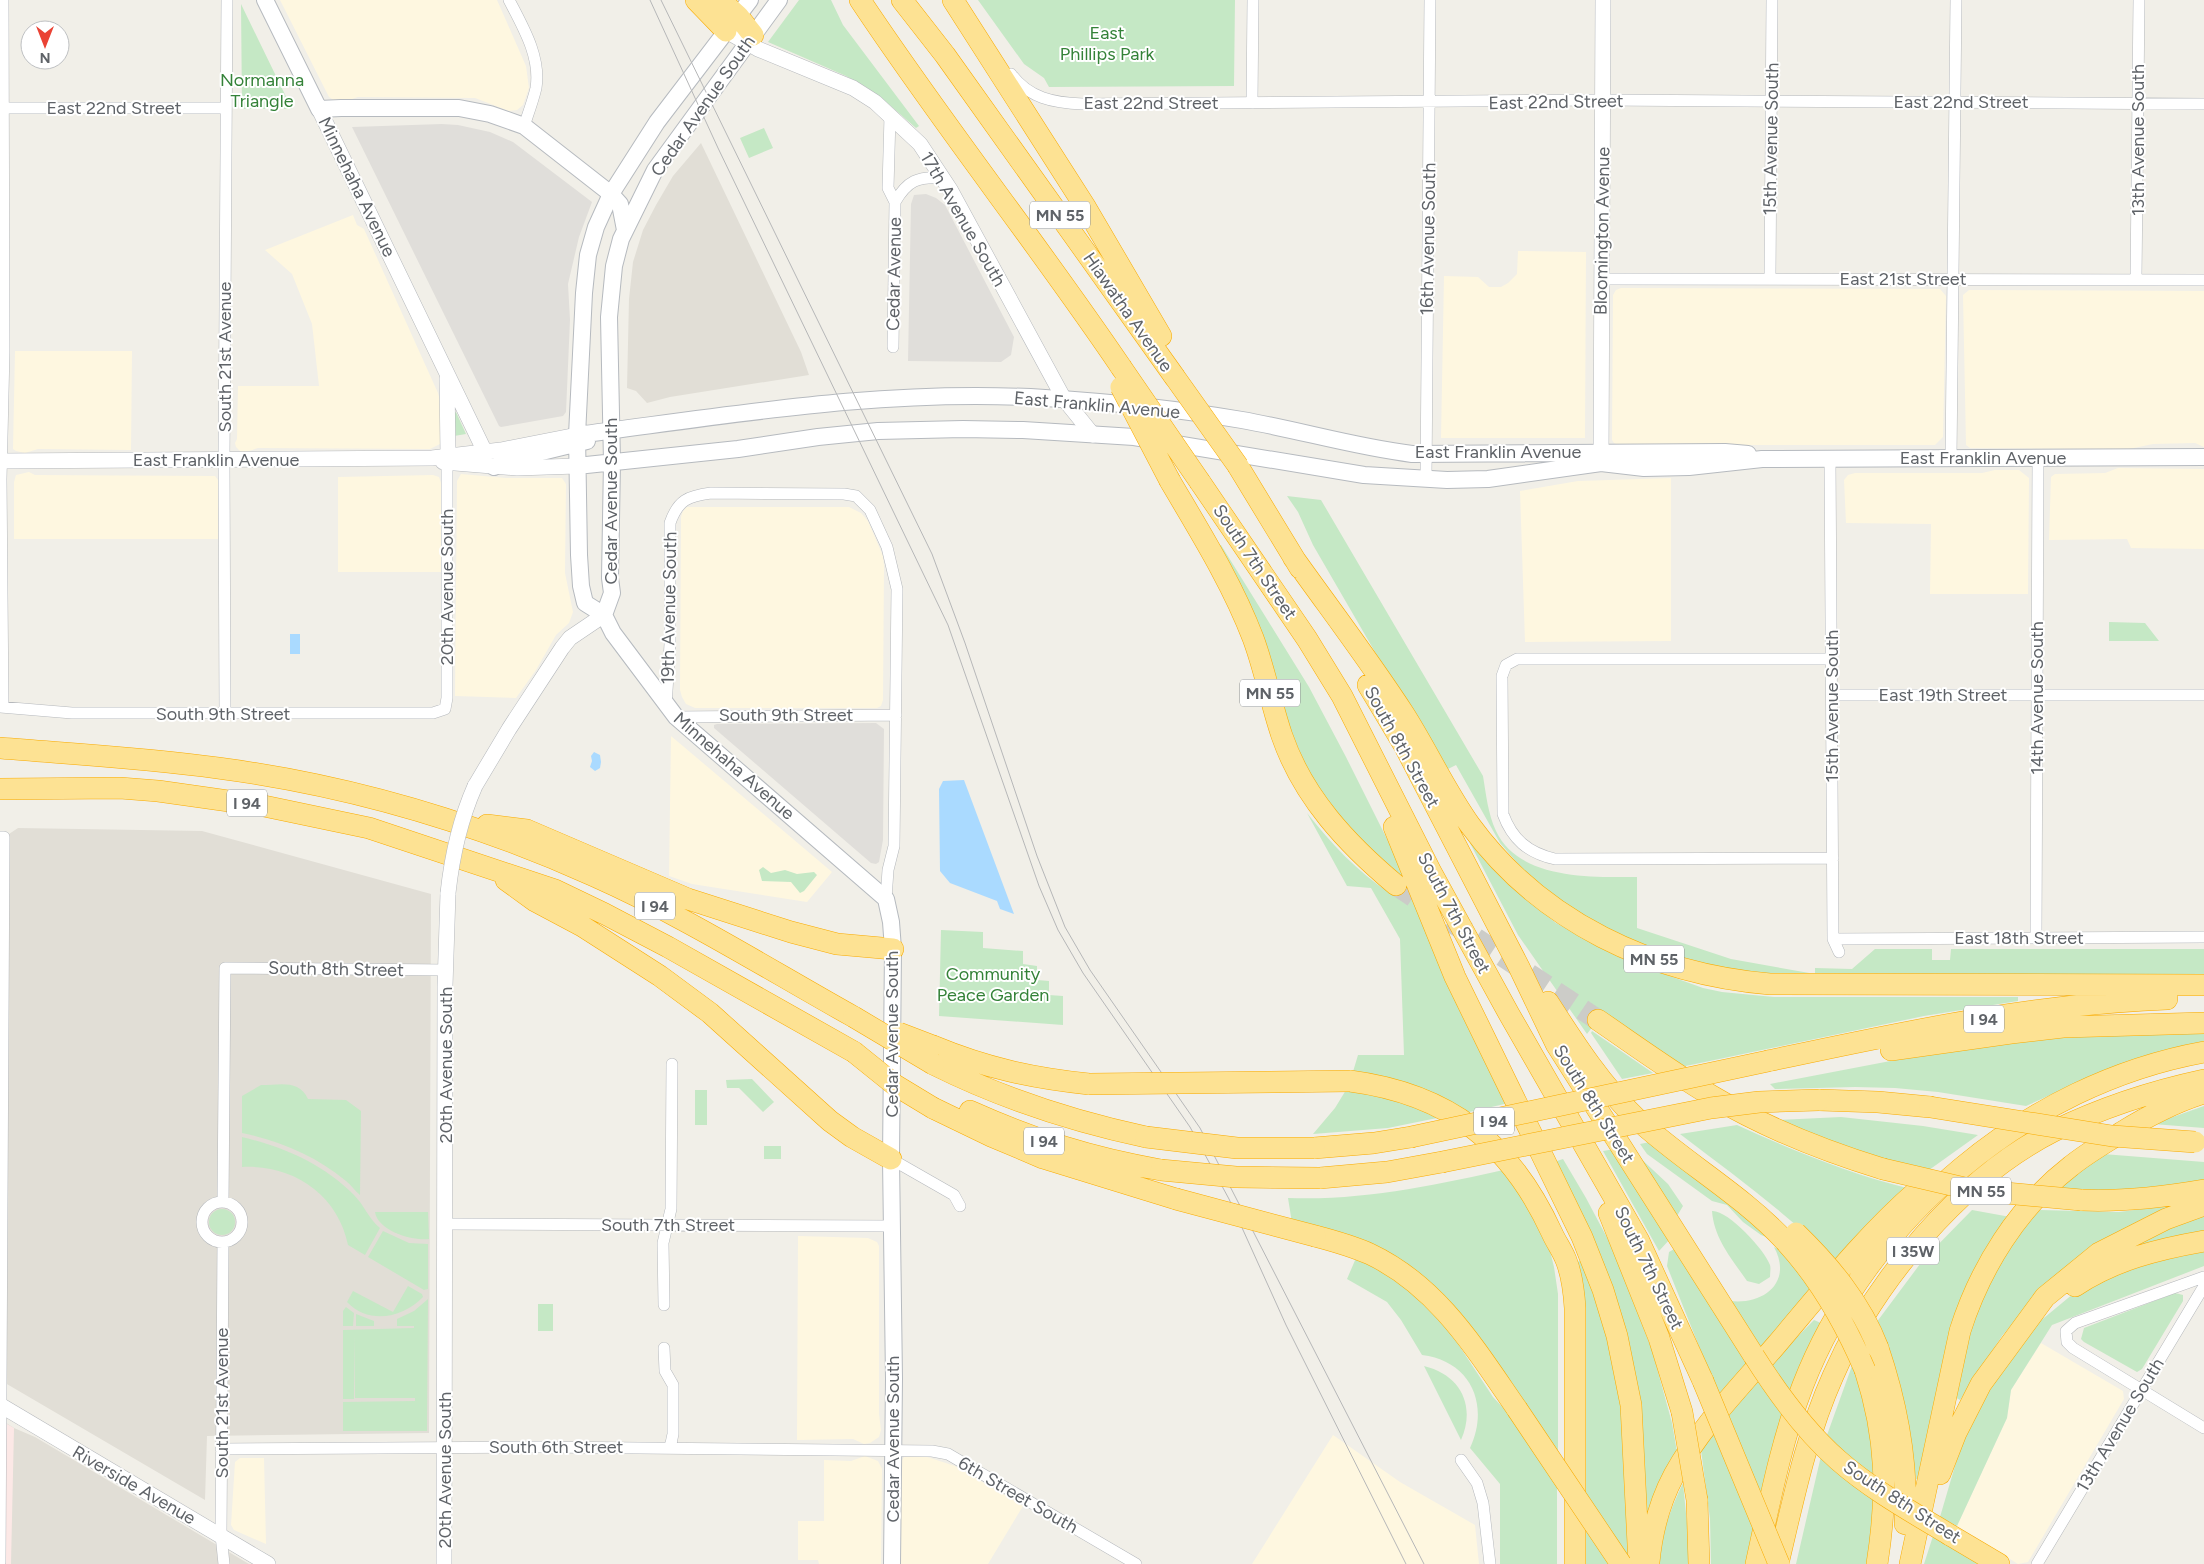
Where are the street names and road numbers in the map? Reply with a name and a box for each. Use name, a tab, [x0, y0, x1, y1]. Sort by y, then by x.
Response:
street label: Cedar Avenue South	[646, 31, 760, 181]
street label: 15th Avenue South	[1759, 62, 1783, 216]
street label: 13th Avenue South	[2127, 64, 2149, 216]
street label: East 22nd Street	[1488, 90, 1624, 114]
street label: East 22nd Street	[1893, 91, 2029, 113]
street label: East 22nd Street	[1083, 92, 1219, 114]
street label: East 22nd Street	[46, 97, 182, 119]
street label: Minnehaha Avenue	[314, 113, 401, 261]
street label: Bloomington Avenue	[1590, 146, 1614, 315]
street label: 17th Avenue South	[915, 148, 1011, 290]
street label: 16th Avenue South	[1416, 163, 1440, 315]
road number: MN 55	[1030, 202, 1090, 228]
street label: Cedar Avenue	[882, 217, 906, 331]
street label: Hiawatha Avenue	[1079, 248, 1178, 376]
street label: East 21st Street	[1839, 268, 1967, 290]
street label: South 21st Avenue	[214, 281, 236, 432]
street label: East Franklin Avenue	[1013, 387, 1181, 423]
street label: Cedar Avenue South	[600, 418, 622, 584]
street label: East Franklin Avenue	[1415, 441, 1581, 463]
street label: East Franklin Avenue	[1900, 447, 2066, 469]
street label: East Franklin Avenue	[133, 449, 299, 471]
street label: South 7th Street	[1208, 500, 1302, 624]
street label: 20th Avenue South	[436, 509, 458, 665]
street label: 19th Avenue South	[657, 532, 681, 684]
street label: 14th Avenue South	[2026, 621, 2048, 775]
street label: 15th Avenue South	[1821, 630, 1843, 782]
road number: MN 55	[1240, 680, 1300, 706]
street label: South 8th Street	[1360, 682, 1445, 812]
street label: East 19th Street	[1879, 684, 2008, 706]
street label: South 9th Street	[156, 703, 291, 725]
street label: South 9th Street	[719, 704, 854, 726]
street label: Minnehaha Avenue	[669, 707, 799, 825]
road number: I 94	[227, 790, 267, 816]
street label: South 7th Street	[1413, 849, 1495, 978]
road number: I 94	[635, 892, 675, 919]
street label: East 18th Street	[1954, 927, 2084, 949]
road number: MN 55	[1624, 946, 1684, 972]
street label: Cedar Avenue South	[881, 951, 903, 1117]
street label: South 8th Street	[268, 957, 404, 981]
street label: 20th Avenue South	[435, 987, 457, 1143]
road number: I 94	[1964, 1006, 2004, 1032]
street label: South 8th Street	[1549, 1041, 1639, 1167]
road number: I 94	[1474, 1108, 1514, 1134]
road number: I 94	[1024, 1128, 1064, 1154]
road number: MN 55	[1951, 1178, 2011, 1204]
street label: South 7th Street	[1610, 1203, 1688, 1333]
street label: South 7th Street	[601, 1214, 735, 1236]
road number: I 35W	[1887, 1238, 1939, 1264]
street label: South 21st Avenue	[211, 1327, 233, 1478]
street label: 13th Avenue South	[2071, 1354, 2169, 1496]
street label: Cedar Avenue South	[882, 1356, 904, 1522]
street label: 20th Avenue South	[434, 1392, 456, 1548]
street label: South 6th Street	[489, 1436, 624, 1458]
street label: Riverside Avenue	[68, 1441, 200, 1529]
street label: 6th Street South	[954, 1452, 1082, 1538]
street label: South 8th Street	[1839, 1456, 1965, 1548]

